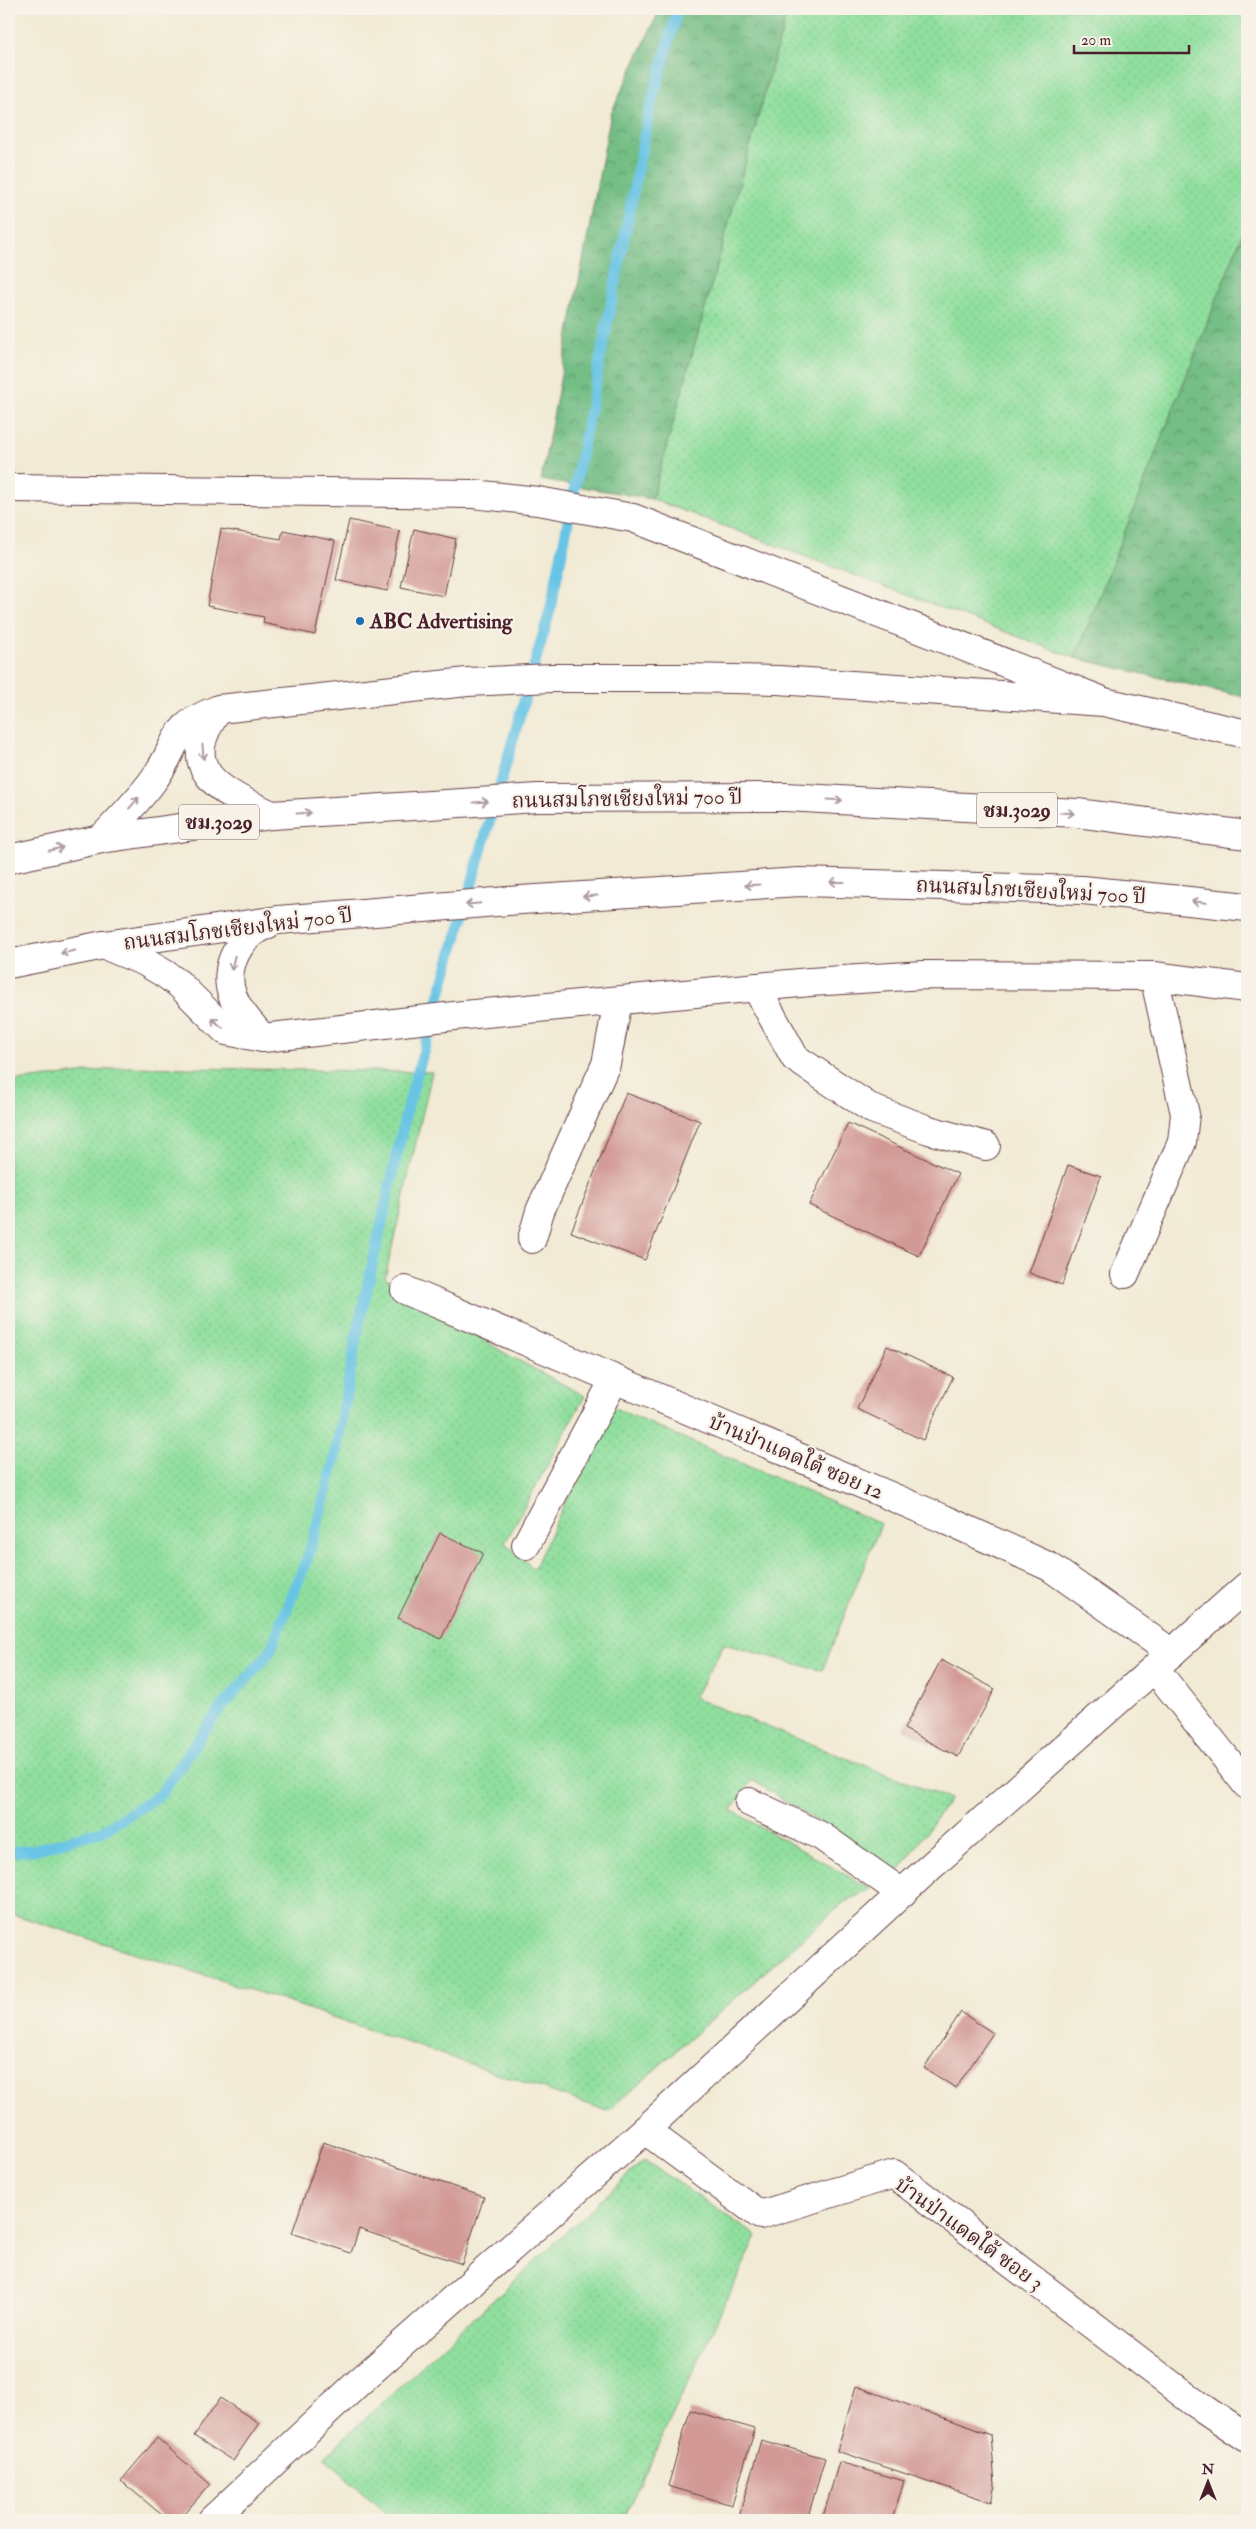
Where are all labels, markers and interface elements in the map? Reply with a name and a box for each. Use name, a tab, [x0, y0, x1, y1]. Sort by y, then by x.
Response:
scale bar	[1074, 22, 1188, 54]
text: 20 m	[1081, 31, 1111, 50]
place label: ABC Advertising	[369, 608, 513, 635]
marker: ABC Advertising	[354, 615, 366, 627]
one-way arrow	[198, 744, 208, 760]
street label: ถนนสมโภชเชียงใหม่ 700 ปี	[511, 781, 743, 815]
road number: ชม.3029	[977, 792, 1057, 828]
one-way arrow	[827, 795, 843, 804]
one-way arrow	[129, 797, 140, 810]
one-way arrow	[472, 797, 488, 807]
road number: ชม.3029	[179, 804, 259, 840]
one-way arrow	[1059, 808, 1075, 817]
one-way arrow	[295, 809, 311, 818]
one-way arrow	[48, 844, 64, 853]
street label: ถนนสมโภชเชียงใหม่ 700 ปี	[915, 869, 1147, 911]
one-way arrow	[830, 877, 846, 887]
one-way arrow	[744, 881, 760, 890]
one-way arrow	[582, 891, 598, 900]
one-way arrow	[1191, 897, 1207, 907]
one-way arrow	[465, 899, 481, 909]
street label: ถนนสมโภชเชียงใหม่ 700 ปี	[122, 900, 354, 956]
one-way arrow	[61, 948, 77, 957]
one-way arrow	[228, 955, 237, 971]
one-way arrow	[211, 1018, 224, 1029]
street label: บ้านป่าแดดใต้ ซอย 12	[705, 1406, 888, 1506]
street label: บ้านป่าแดดใต้ ซอย 3	[890, 2169, 1050, 2297]
north arrow	[1184, 2456, 1234, 2506]
text: N	[1201, 2461, 1215, 2478]

